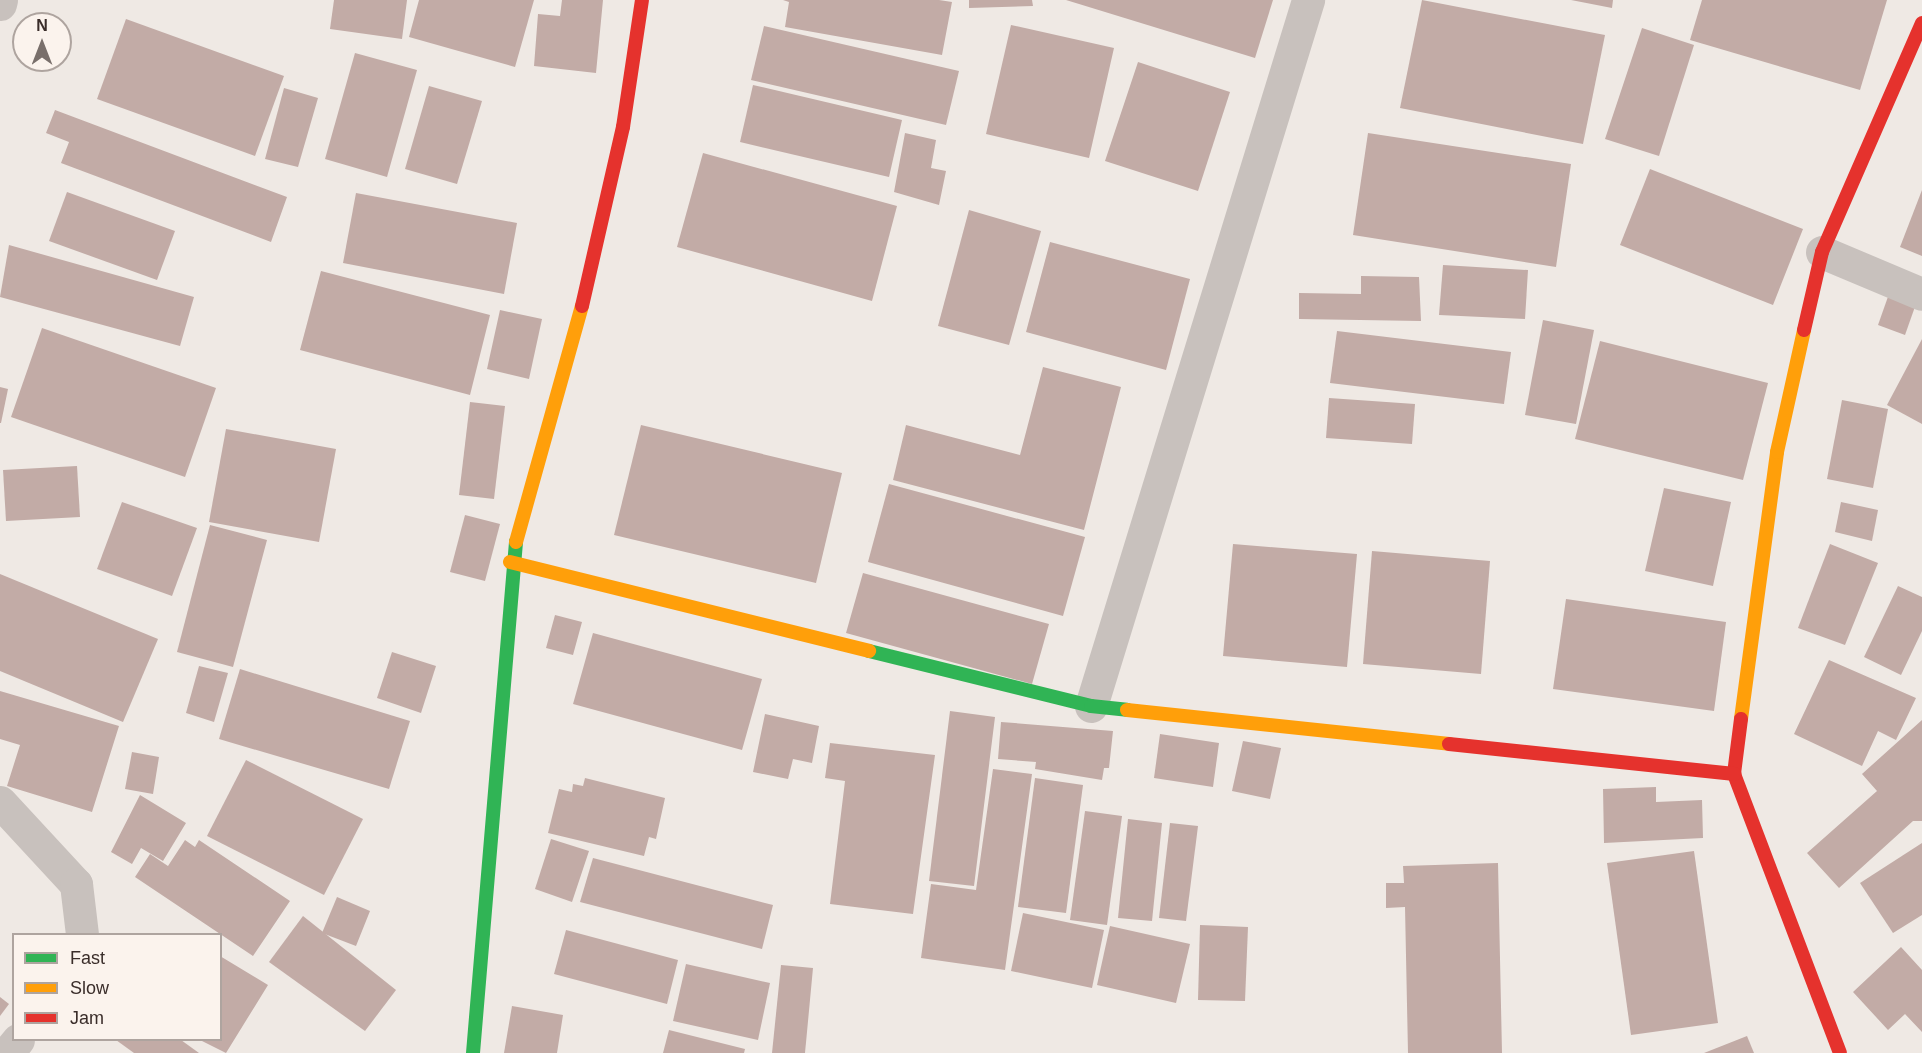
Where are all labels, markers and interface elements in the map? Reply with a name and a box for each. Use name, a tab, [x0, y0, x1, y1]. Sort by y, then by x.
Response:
north arrow	[12, 12, 72, 72]
text: N	[36, 17, 48, 34]
legend	[12, 933, 222, 1041]
text: Fast	[70, 948, 105, 968]
text: Slow	[70, 978, 109, 998]
text: Jam	[70, 1008, 104, 1028]

